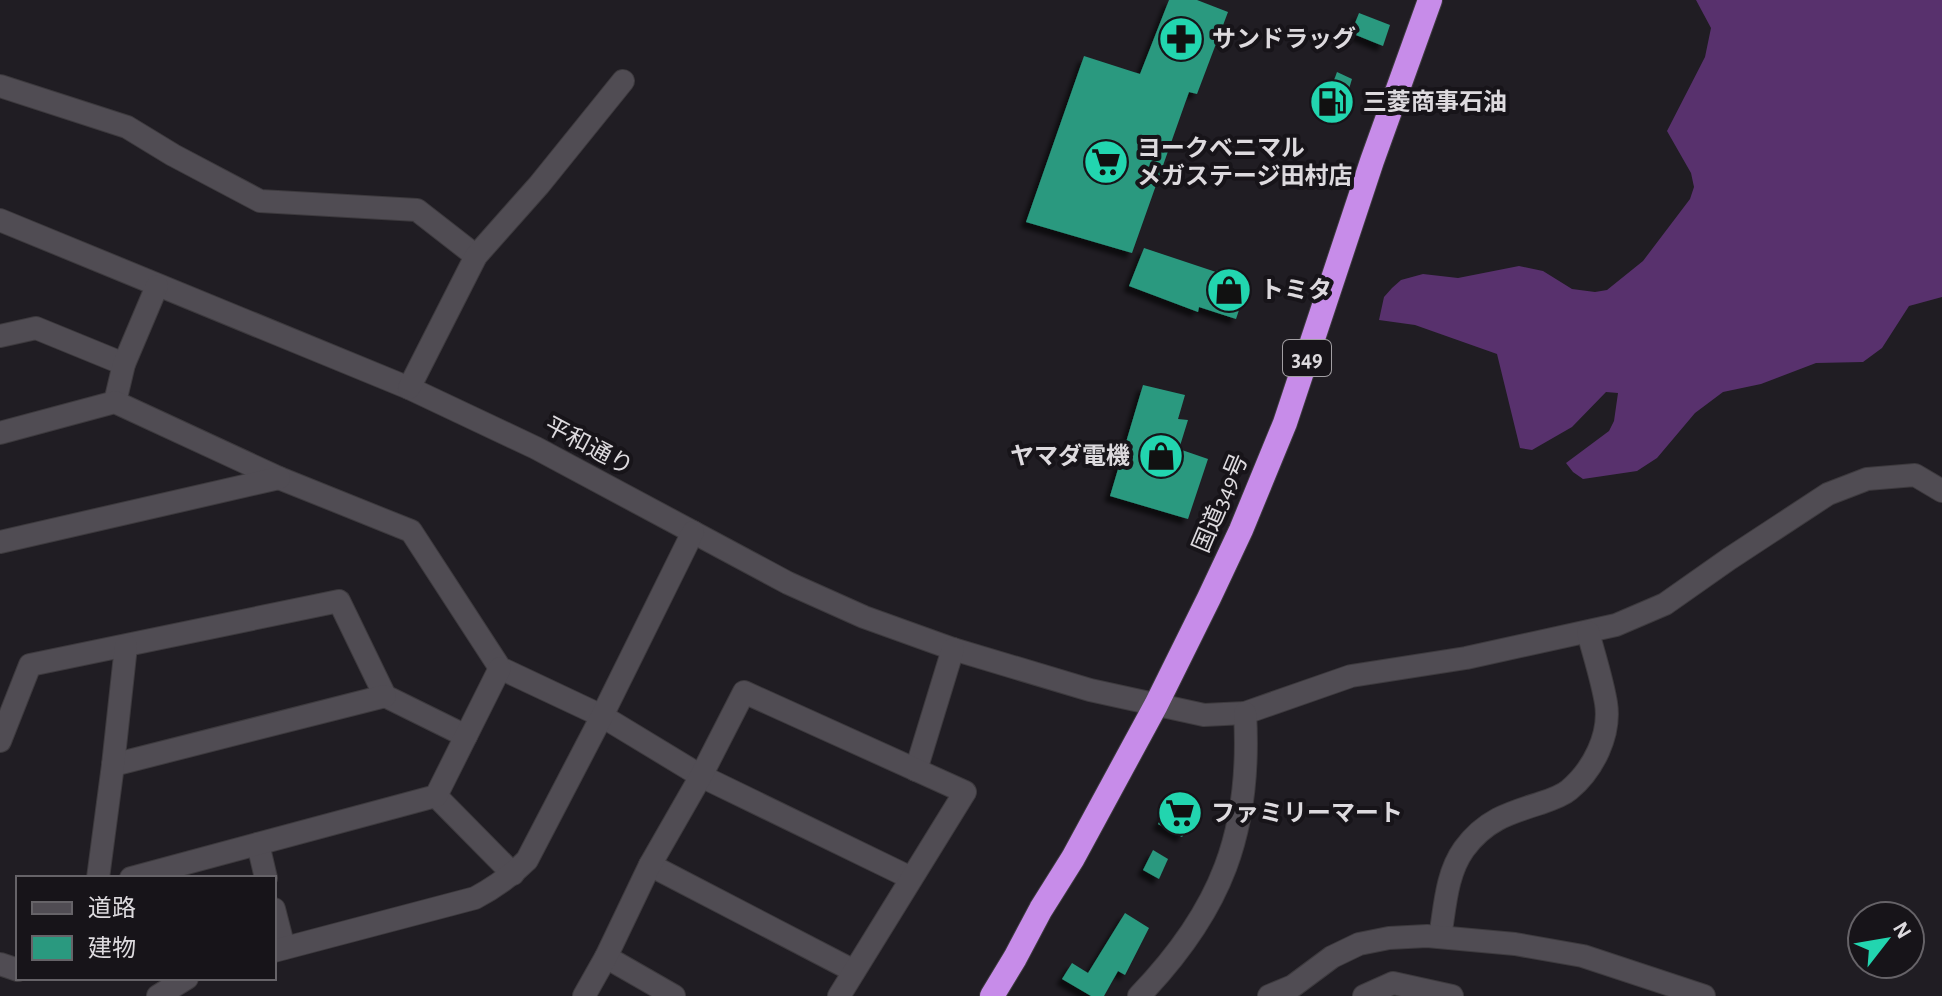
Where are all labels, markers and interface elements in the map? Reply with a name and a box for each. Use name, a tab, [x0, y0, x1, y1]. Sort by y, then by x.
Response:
pharmacy icon: サンドラッグ	[1157, 15, 1205, 63]
place label: サンドラッグ	[1212, 26, 1356, 52]
fuel station icon: 三菱商事石油	[1308, 78, 1356, 126]
place label: 三菱商事石油	[1363, 89, 1507, 115]
place label: ヨークベニマル メガステージ田村店	[1137, 136, 1353, 189]
supermarket icon: ヨークベニマル メガステージ田村店	[1082, 138, 1130, 186]
shop icon: トミタ	[1205, 266, 1253, 314]
place label: トミタ	[1260, 277, 1332, 303]
road number: 349	[1283, 340, 1331, 376]
street label: 平和通り	[541, 413, 637, 480]
shop icon: ヤマダ電機	[1137, 432, 1185, 480]
place label: ヤマダ電機	[1010, 443, 1130, 469]
street label: 国道349号	[1188, 450, 1252, 556]
supermarket icon: ファミリーマート	[1156, 789, 1204, 837]
place label: ファミリーマート	[1211, 802, 1403, 826]
legend	[16, 876, 276, 980]
text: 道路	[88, 895, 136, 921]
north arrow	[1846, 900, 1926, 980]
text: N	[1889, 918, 1916, 942]
text: 建物	[88, 936, 136, 961]

